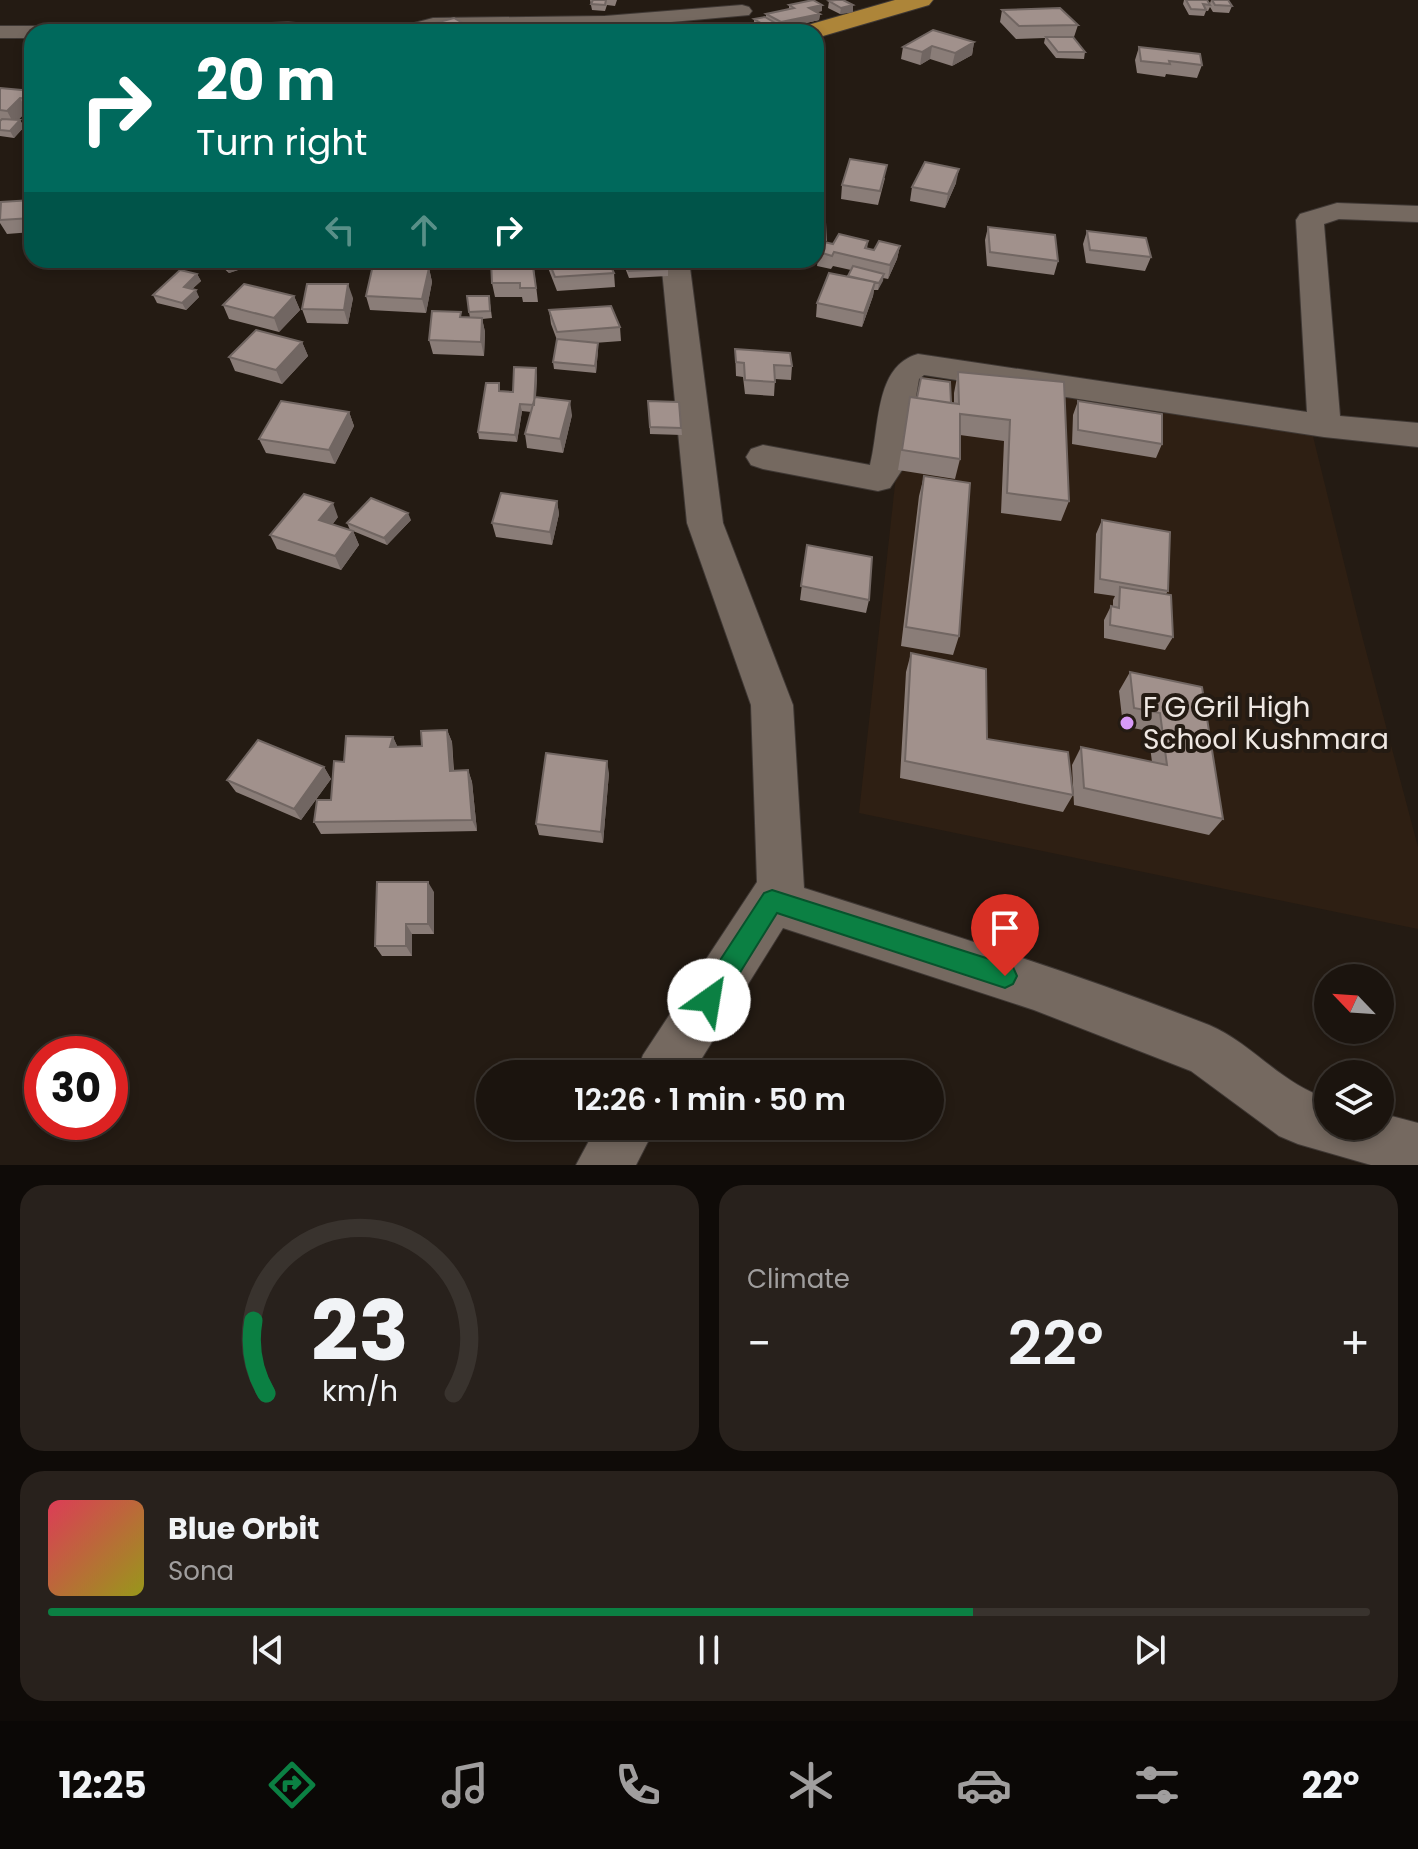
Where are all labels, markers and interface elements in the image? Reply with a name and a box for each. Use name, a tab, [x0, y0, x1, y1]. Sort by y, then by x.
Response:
text: 20 m	[196, 41, 336, 120]
icon: right	[64, 56, 168, 160]
text: Turn right	[196, 117, 367, 168]
icon: left	[318, 208, 362, 252]
icon: ahead	[402, 208, 446, 252]
icon: right	[486, 208, 530, 252]
place label: F G Gril High School Kushmara	[1143, 688, 1389, 759]
marker: F G Gril High School Kushmara	[1118, 714, 1136, 732]
pin	[971, 894, 1039, 976]
icon: arrive	[983, 906, 1027, 950]
position arrow	[667, 958, 751, 1042]
north arrow	[1314, 964, 1394, 1044]
map controls	[1314, 964, 1394, 1140]
speed limit sign: 30	[24, 1036, 128, 1140]
button: layers	[1314, 1060, 1394, 1140]
text: 12:26 · 1 min · 50 m	[574, 1078, 846, 1121]
text: Climate	[747, 1261, 850, 1297]
text: 23	[311, 1273, 408, 1389]
text: 22°	[1008, 1302, 1103, 1386]
text: −	[747, 1313, 771, 1374]
text: +	[1340, 1313, 1370, 1374]
text: km/h	[321, 1371, 398, 1411]
text: Blue Orbit	[168, 1507, 320, 1550]
text: Sona	[168, 1553, 234, 1589]
icon: previous	[246, 1628, 290, 1672]
icon: pause	[687, 1628, 731, 1672]
icon: next	[1128, 1628, 1172, 1672]
icon: directions	[264, 1757, 320, 1813]
icon: music	[437, 1757, 493, 1813]
icon: phone	[610, 1757, 666, 1813]
icon: climate	[783, 1757, 839, 1813]
icon: car	[956, 1757, 1012, 1813]
icon: filters	[1129, 1757, 1185, 1813]
text: 12:25	[58, 1760, 147, 1811]
text: 22°	[1302, 1760, 1359, 1811]

